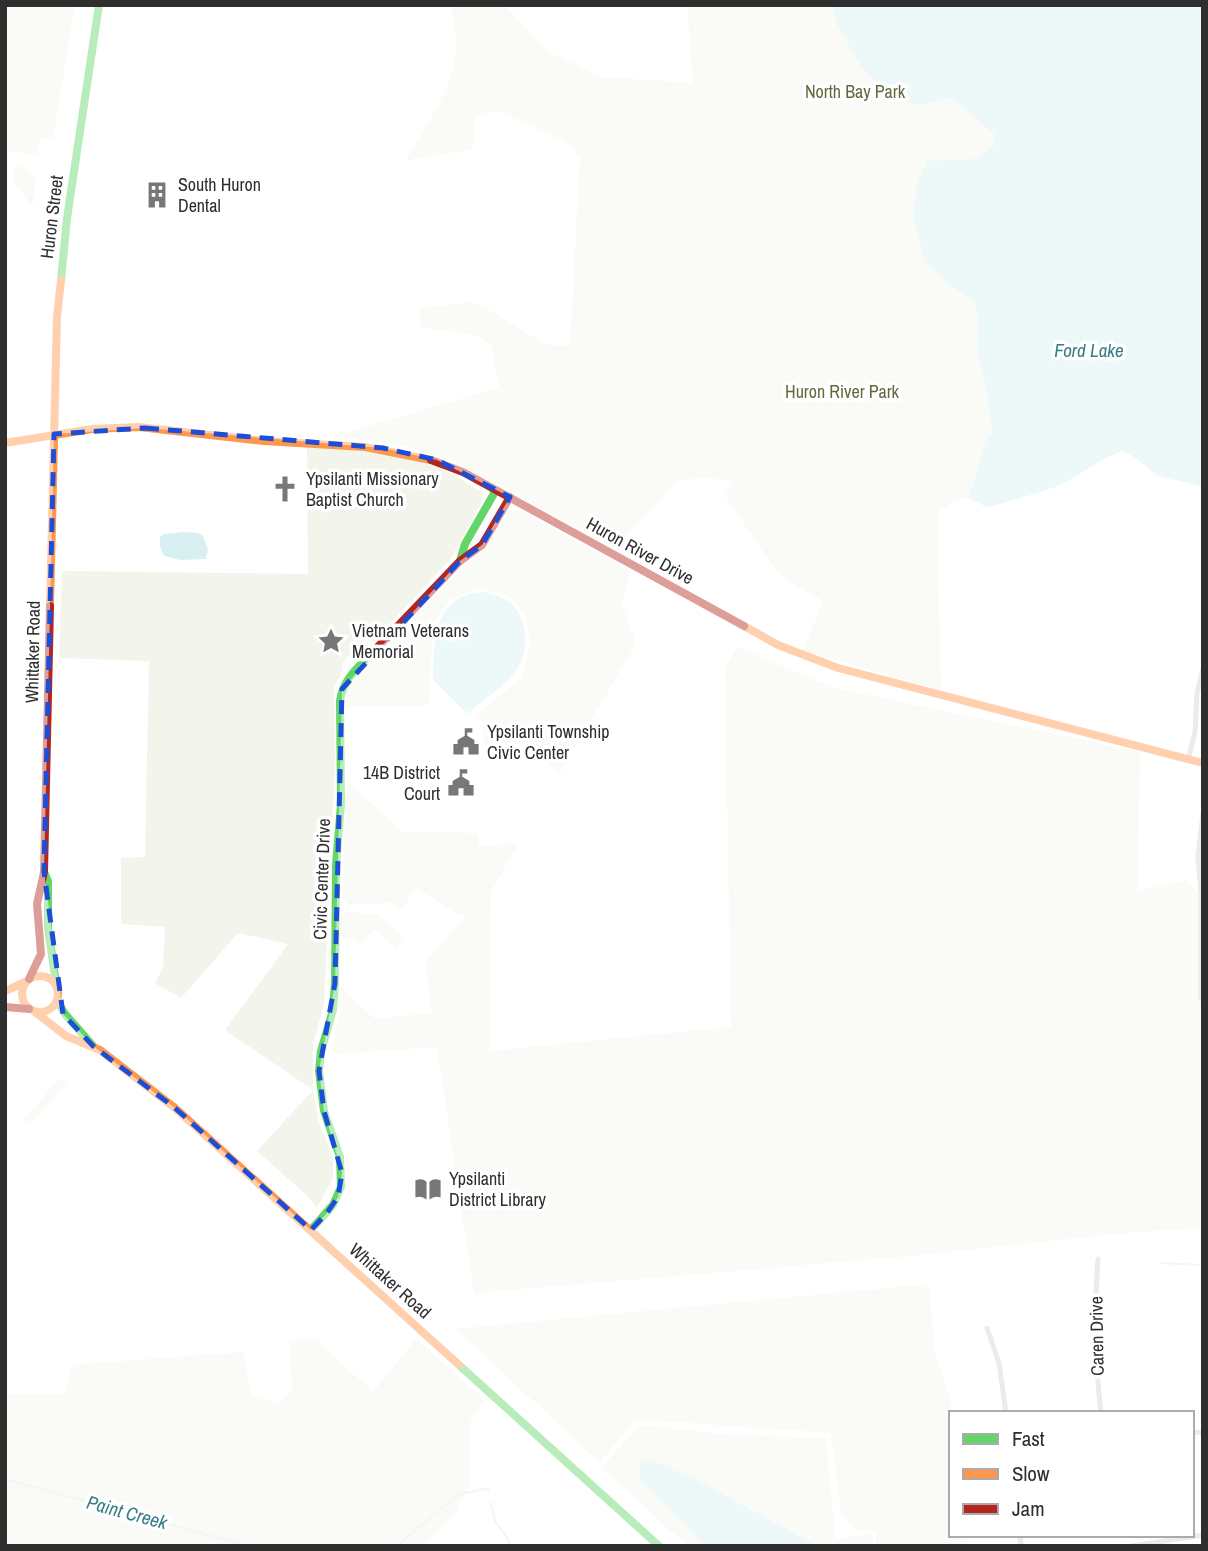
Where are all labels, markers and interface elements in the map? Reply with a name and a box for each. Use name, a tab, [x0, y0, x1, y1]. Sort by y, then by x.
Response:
park label: North Bay Park	[805, 79, 906, 104]
place label: South Huron Dental	[178, 172, 261, 218]
street label: Huron Street	[34, 174, 69, 260]
building icon: South Huron Dental	[142, 180, 172, 210]
water label: Ford Lake	[1054, 337, 1124, 363]
park label: Huron River Park	[785, 379, 900, 404]
place label: Ypsilanti Missionary Baptist Church	[306, 466, 439, 512]
church icon: Ypsilanti Missionary Baptist Church	[270, 474, 300, 504]
street label: Huron River Drive	[582, 511, 698, 590]
street label: Whittaker Road	[19, 601, 46, 703]
place label: Vietnam Veterans Memorial	[352, 618, 469, 664]
place icon: Vietnam Veterans Memorial	[316, 626, 346, 656]
place label: Ypsilanti Township Civic Center	[487, 719, 610, 765]
public building icon: Ypsilanti Township Civic Center	[451, 727, 481, 757]
place label: 14B District Court	[363, 760, 440, 806]
public building icon: 14B District Court	[446, 768, 476, 798]
street label: Civic Center Drive	[307, 818, 336, 940]
place label: Ypsilanti District Library	[449, 1166, 546, 1212]
library icon: Ypsilanti District Library	[413, 1174, 443, 1204]
street label: Whittaker Road	[344, 1237, 437, 1324]
street label: Caren Drive	[1083, 1296, 1110, 1376]
legend	[949, 1411, 1194, 1537]
text: Fast	[1012, 1424, 1045, 1453]
text: Slow	[1012, 1459, 1050, 1488]
water label: Paint Creek	[84, 1489, 171, 1536]
text: Jam	[1012, 1494, 1045, 1523]

